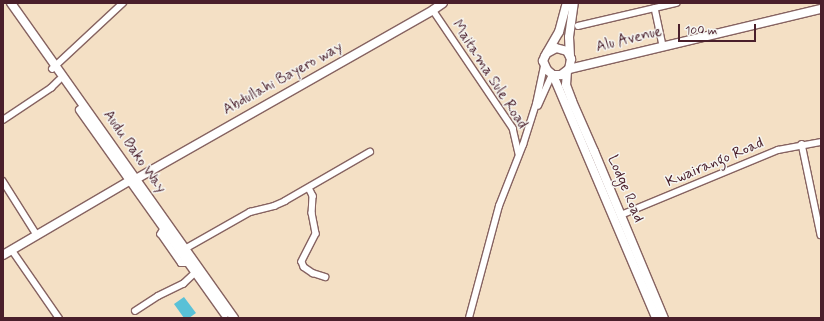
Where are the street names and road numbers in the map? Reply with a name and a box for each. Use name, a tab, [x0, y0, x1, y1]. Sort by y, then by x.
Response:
street label: Maitama Sule Road	[447, 17, 531, 133]
street label: Alu Avenue	[593, 23, 665, 57]
street label: Abdullahi Bayero way	[220, 39, 346, 119]
street label: Audu Bako Way	[98, 106, 170, 198]
street label: Kwairango Road	[664, 135, 766, 191]
street label: Lodge Road	[603, 152, 647, 226]

